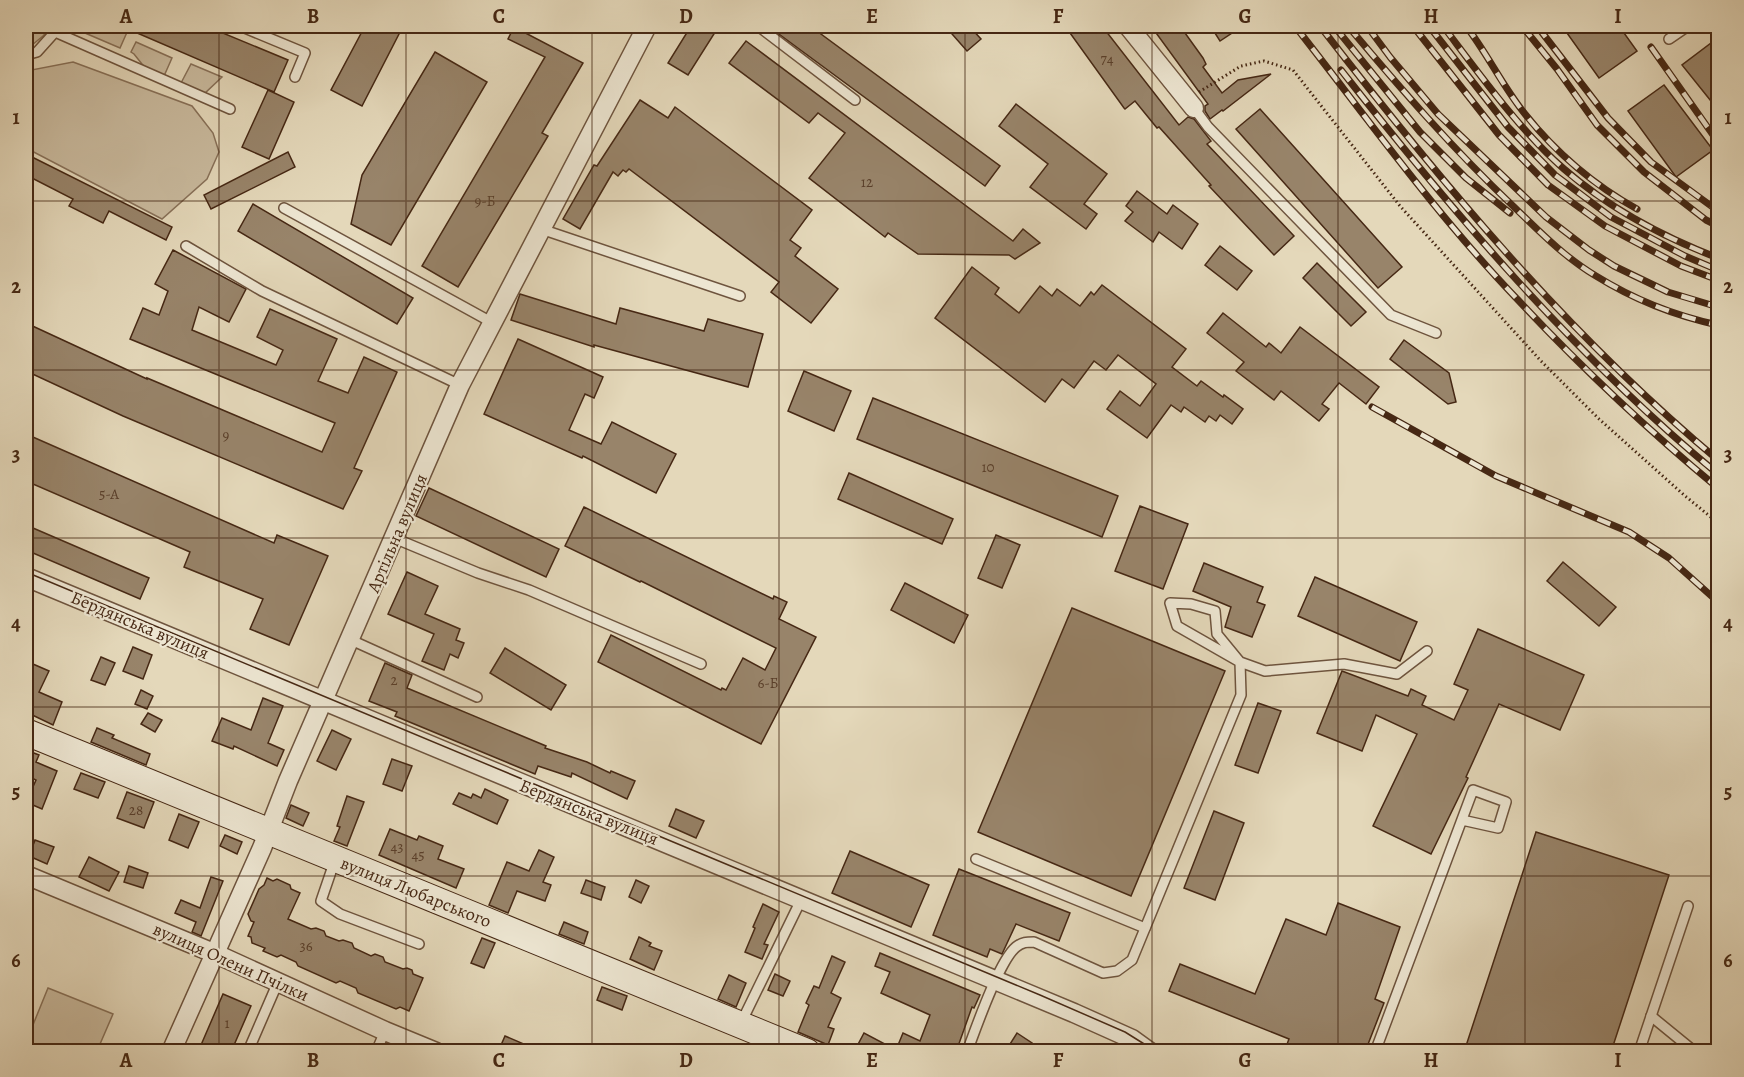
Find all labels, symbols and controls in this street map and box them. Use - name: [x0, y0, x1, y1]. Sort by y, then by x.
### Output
- text: A: [119, 3, 133, 30]
- text: B: [307, 3, 319, 30]
- text: C: [493, 3, 505, 30]
- text: D: [679, 3, 693, 30]
- text: E: [866, 3, 878, 30]
- text: F: [1053, 3, 1064, 30]
- text: G: [1238, 3, 1252, 30]
- text: H: [1424, 3, 1439, 30]
- text: I: [1614, 3, 1622, 30]
- house number: 74: [1100, 49, 1114, 69]
- text: 1: [12, 104, 20, 131]
- text: 1: [1724, 104, 1732, 131]
- house number: 12: [861, 172, 873, 192]
- house number: 9-Б: [474, 191, 496, 211]
- text: 2: [11, 273, 21, 300]
- text: 2: [1723, 273, 1733, 300]
- house number: 9: [223, 425, 230, 445]
- text: 3: [12, 441, 20, 468]
- text: 3: [1724, 441, 1732, 468]
- house number: 10: [981, 457, 995, 477]
- street label: Артільна вулиця: [361, 470, 433, 597]
- house number: 5-А: [99, 484, 119, 504]
- street label: Бердянська вулиця: [67, 585, 213, 665]
- text: 4: [11, 610, 21, 637]
- text: 4: [1723, 610, 1733, 637]
- house number: 2: [390, 670, 398, 690]
- house number: 6-Б: [757, 673, 779, 693]
- street label: Бердянська вулиця: [516, 773, 662, 851]
- text: 5: [12, 778, 20, 805]
- text: 5: [1724, 778, 1732, 805]
- house number: 28: [129, 800, 143, 820]
- house number: 43: [390, 837, 404, 857]
- house number: 45: [411, 845, 425, 865]
- street label: вулиця Любарського: [337, 851, 495, 933]
- street label: вулиця Олени Пчілки: [149, 917, 313, 1007]
- house number: 36: [299, 936, 313, 956]
- text: 6: [11, 947, 21, 974]
- text: 6: [1723, 947, 1733, 974]
- house number: 1: [224, 1013, 230, 1033]
- text: A: [119, 1047, 133, 1074]
- text: B: [307, 1047, 319, 1074]
- text: C: [493, 1047, 505, 1074]
- text: D: [679, 1047, 693, 1074]
- text: E: [866, 1047, 878, 1074]
- text: F: [1053, 1047, 1064, 1074]
- text: G: [1238, 1047, 1252, 1074]
- text: H: [1424, 1047, 1439, 1074]
- text: I: [1614, 1047, 1622, 1074]

